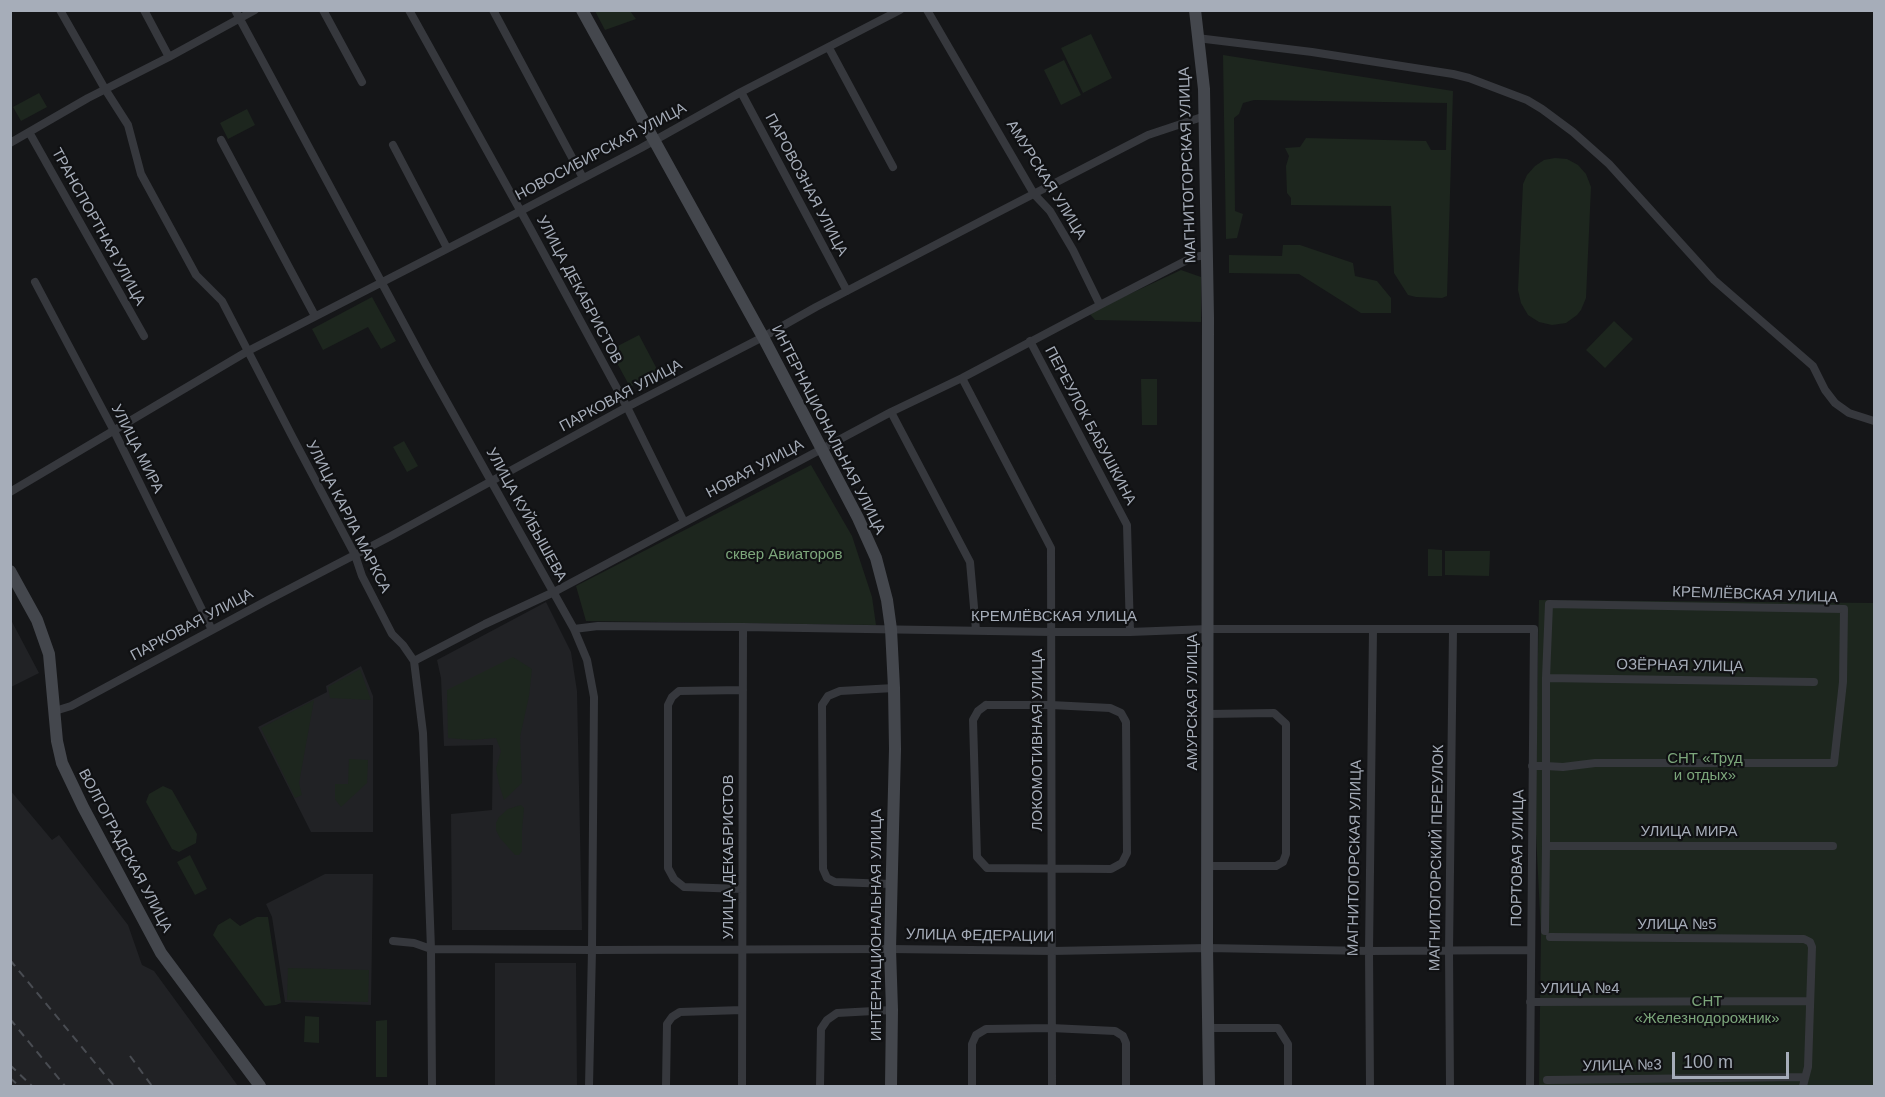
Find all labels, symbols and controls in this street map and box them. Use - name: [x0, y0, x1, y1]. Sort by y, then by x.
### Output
- street label: МАГНИТОГОРСКАЯ УЛИЦА: [1176, 66, 1200, 264]
- street label: НОВОСИБИРСКАЯ УЛИЦА: [512, 99, 690, 205]
- street label: ПАРОВОЗНАЯ УЛИЦА: [761, 111, 851, 259]
- street label: АМУРСКАЯ УЛИЦА: [1002, 117, 1090, 243]
- street label: ТРАНСПОРТНАЯ УЛИЦА: [47, 145, 149, 309]
- street label: УЛИЦА ДЕКАБРИСТОВ: [532, 213, 626, 367]
- street label: ИНТЕРНАЦИОНАЛЬНАЯ УЛИЦА: [767, 322, 889, 538]
- street label: ПЕРЕУЛОК БАБУШКИНА: [1041, 344, 1139, 508]
- street label: ПАРКОВАЯ УЛИЦА: [557, 356, 685, 436]
- street label: УЛИЦА МИРА: [107, 402, 167, 496]
- street label: НОВАЯ УЛИЦА: [703, 436, 807, 502]
- street label: УЛИЦА КАРЛА МАРКСА: [302, 438, 394, 596]
- street label: УЛИЦА КУЙБЫШЕВА: [482, 445, 570, 585]
- park label: сквер Авиаторов: [726, 546, 842, 564]
- street label: КРЕМЛЁВСКАЯ УЛИЦА: [1672, 583, 1838, 607]
- street label: ПАРКОВАЯ УЛИЦА: [128, 585, 256, 665]
- street label: КРЕМЛЁВСКАЯ УЛИЦА: [971, 608, 1137, 626]
- street label: АМУРСКАЯ УЛИЦА: [1184, 633, 1202, 771]
- street label: ЛОКОМОТИВНАЯ УЛИЦА: [1029, 649, 1047, 831]
- street label: ОЗЁРНАЯ УЛИЦА: [1616, 656, 1744, 676]
- street label: МАГНИТОГОРСКИЙ ПЕРЕУЛОК: [1426, 745, 1448, 971]
- park label: СНТ «Труд и отдых»: [1667, 750, 1743, 785]
- street label: МАГНИТОГОРСКАЯ УЛИЦА: [1344, 760, 1366, 956]
- street label: ВОЛГОГРАДСКАЯ УЛИЦА: [74, 766, 176, 936]
- street label: УЛИЦА ДЕКАБРИСТОВ: [720, 775, 738, 939]
- street label: ПОРТОВАЯ УЛИЦА: [1508, 789, 1528, 927]
- street label: ИНТЕРНАЦИОНАЛЬНАЯ УЛИЦА: [868, 809, 886, 1041]
- street label: УЛИЦА МИРА: [1640, 823, 1738, 841]
- street label: УЛИЦА №5: [1637, 916, 1717, 934]
- street label: УЛИЦА ФЕДЕРАЦИИ: [906, 926, 1054, 946]
- street label: УЛИЦА №4: [1540, 980, 1620, 998]
- park label: СНТ «Железнодорожник»: [1634, 993, 1780, 1028]
- scale bar: [1675, 1040, 1792, 1078]
- text: 100 m: [1683, 1052, 1733, 1072]
- street label: УЛИЦА №3: [1582, 1056, 1662, 1076]

